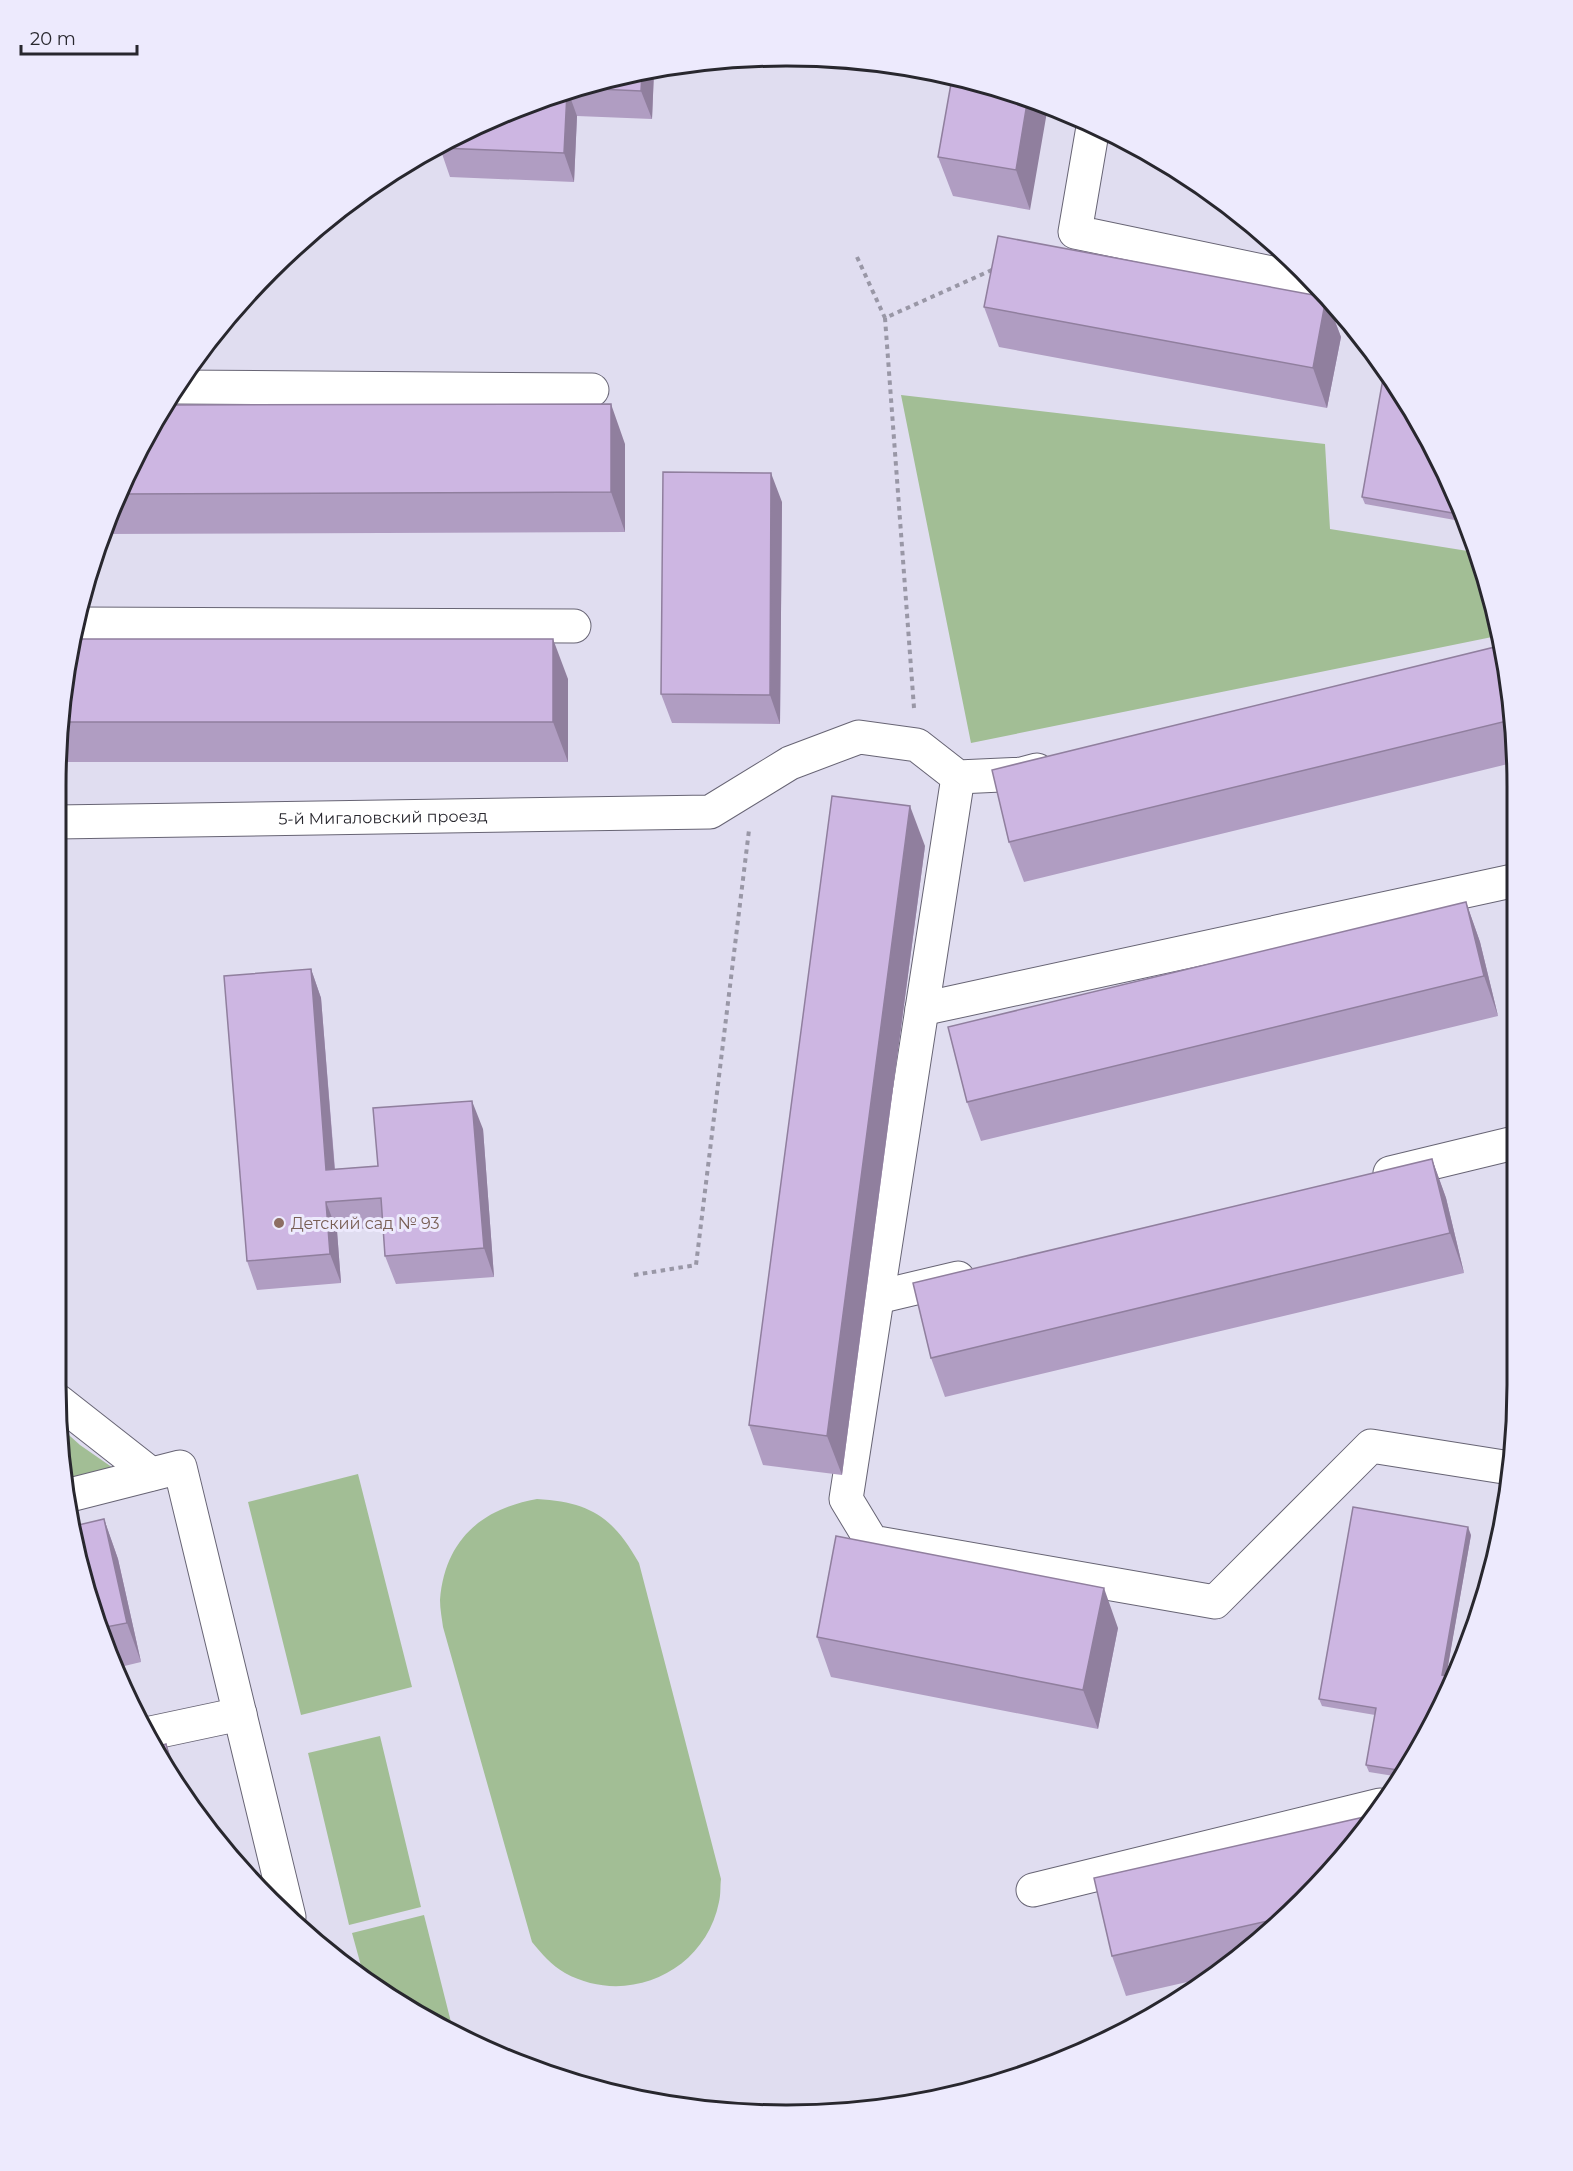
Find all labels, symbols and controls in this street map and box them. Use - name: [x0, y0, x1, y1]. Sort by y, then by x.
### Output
- scale bar: [21, 18, 136, 56]
- text: 20 m: [30, 28, 76, 50]
- street label: 5-й Мигаловский проезд: [278, 806, 488, 829]
- place label: Детский сад № 93: [291, 1214, 440, 1233]
- marker: Детский сад № 93: [272, 1216, 286, 1230]

